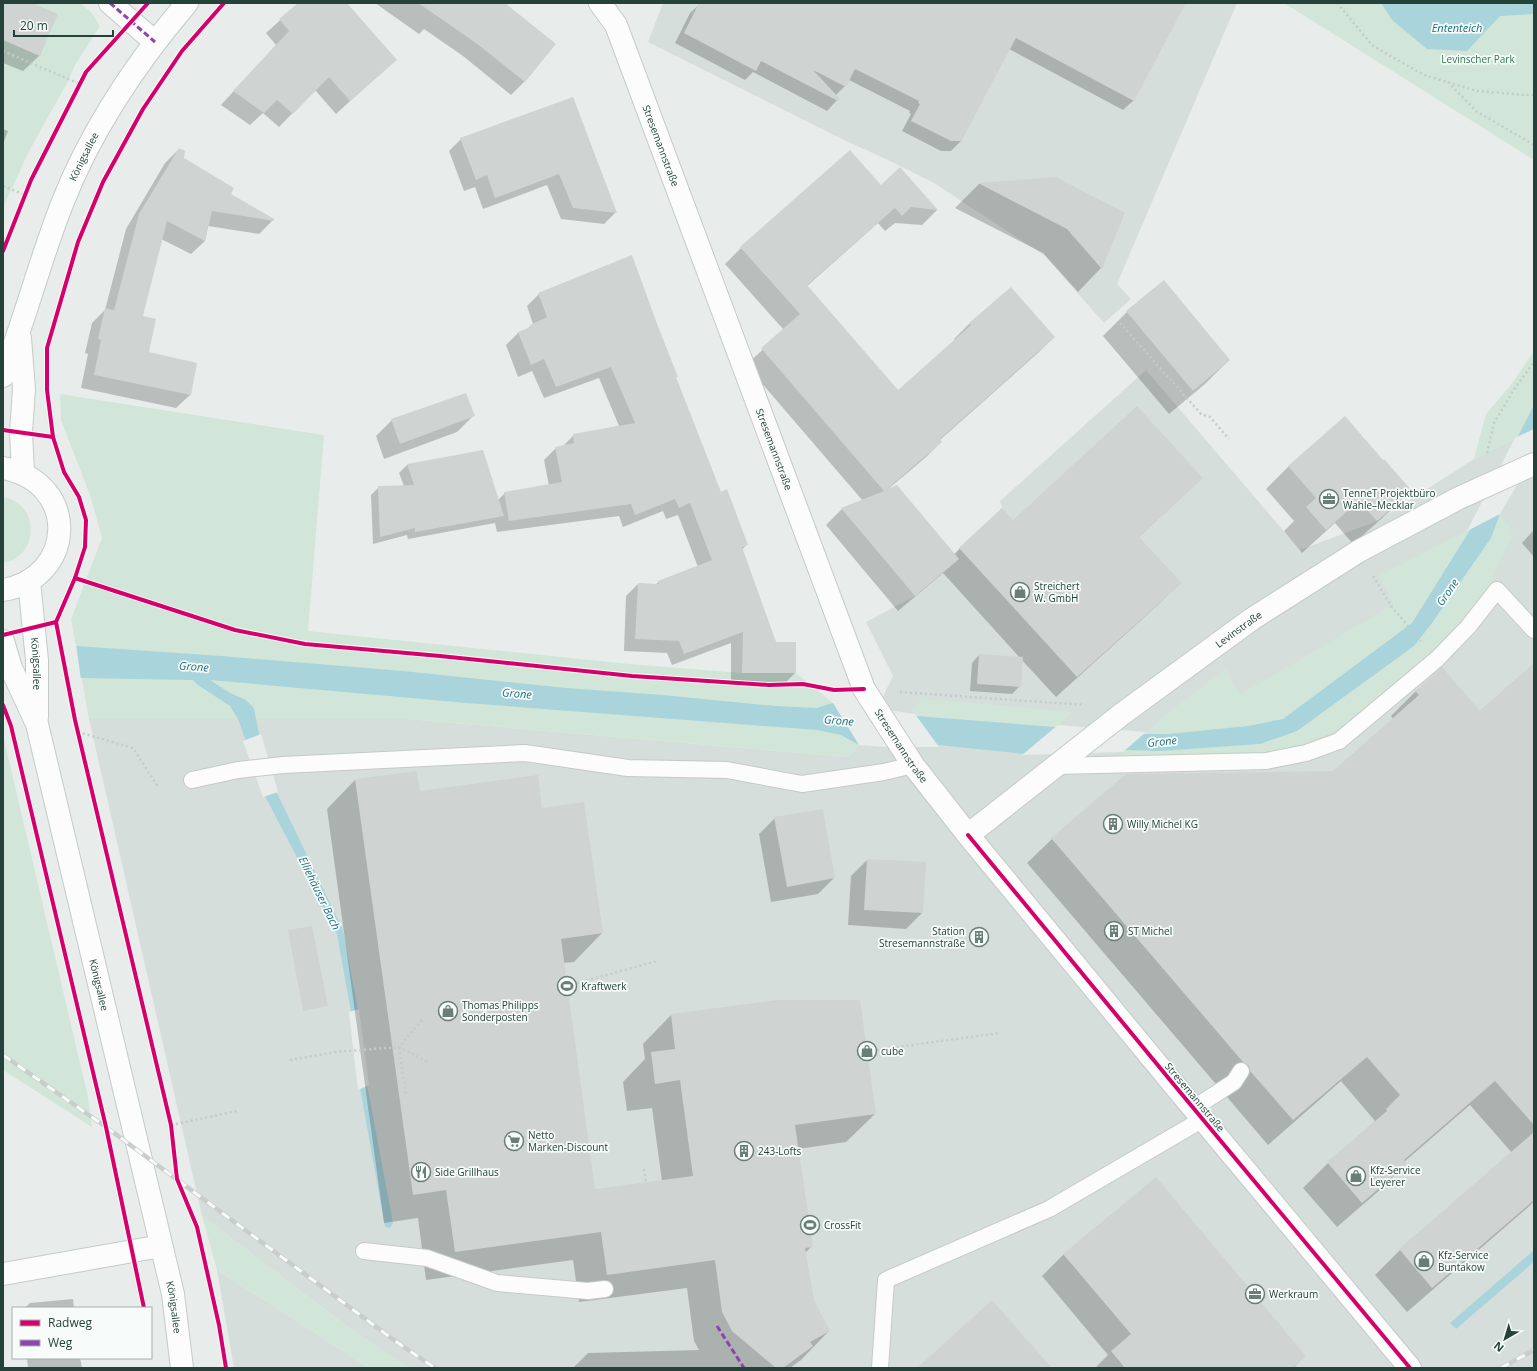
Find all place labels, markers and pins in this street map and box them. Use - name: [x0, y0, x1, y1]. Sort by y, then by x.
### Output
- place label: TenneT Projektbüro Wahle–Mecklar: [1343, 486, 1436, 512]
- office icon: TenneT Projektbüro Wahle–Mecklar: [1318, 488, 1340, 510]
- place label: Streichert W. GmbH: [1034, 579, 1080, 605]
- shop icon: Streichert W. GmbH: [1009, 581, 1031, 603]
- building icon: Willy Michel KG: [1102, 813, 1124, 835]
- place label: Willy Michel KG: [1127, 817, 1198, 831]
- building icon: ST Michel: [1103, 920, 1125, 942]
- place label: Station Stresemannstraße: [879, 924, 965, 950]
- place label: ST Michel: [1128, 924, 1172, 938]
- building icon: Station Stresemannstraße: [968, 926, 990, 948]
- sports icon: Kraftwerk: [556, 975, 578, 997]
- place label: Kraftwerk: [581, 979, 627, 993]
- place label: Thomas Philipps Sonderposten: [462, 998, 539, 1024]
- shop icon: Thomas Philipps Sonderposten: [437, 1000, 459, 1022]
- shop icon: cube: [856, 1040, 878, 1062]
- place label: cube: [881, 1044, 904, 1058]
- place label: Netto Marken-Discount: [528, 1128, 608, 1154]
- supermarket icon: Netto Marken-Discount: [503, 1130, 525, 1152]
- building icon: 243-Lofts: [733, 1140, 755, 1162]
- place label: 243-Lofts: [758, 1144, 802, 1158]
- restaurant icon: Side Grillhaus: [410, 1161, 432, 1183]
- place label: Kfz-Service Leyerer: [1370, 1163, 1421, 1189]
- place label: Side Grillhaus: [435, 1165, 499, 1179]
- shop icon: Kfz-Service Leyerer: [1345, 1165, 1367, 1187]
- sports icon: CrossFit: [799, 1214, 821, 1236]
- place label: CrossFit: [824, 1218, 862, 1232]
- place label: Kfz-Service Buntakow: [1438, 1248, 1489, 1274]
- shop icon: Kfz-Service Buntakow: [1413, 1250, 1435, 1272]
- office icon: Werkraum: [1244, 1283, 1266, 1305]
- place label: Werkraum: [1269, 1287, 1318, 1301]

